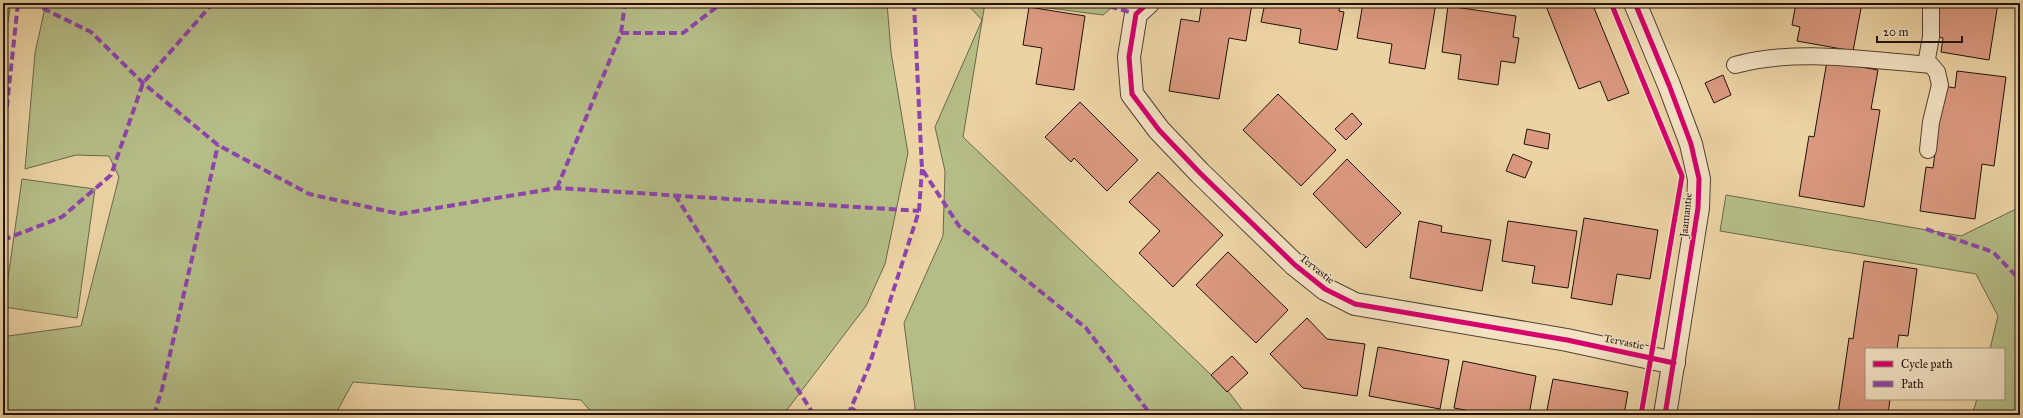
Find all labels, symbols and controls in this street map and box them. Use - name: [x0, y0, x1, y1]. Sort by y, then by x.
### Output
- scale bar: [1877, 18, 1962, 44]
- text: 20 m: [1883, 25, 1909, 39]
- street label: Jaamantie: [1677, 192, 1696, 239]
- street label: Tervastie: [1297, 251, 1337, 287]
- street label: Tervastie: [1603, 332, 1646, 352]
- legend: [1865, 348, 2005, 400]
- text: Cycle path: [1901, 357, 1953, 371]
- text: Path: [1901, 377, 1924, 391]

